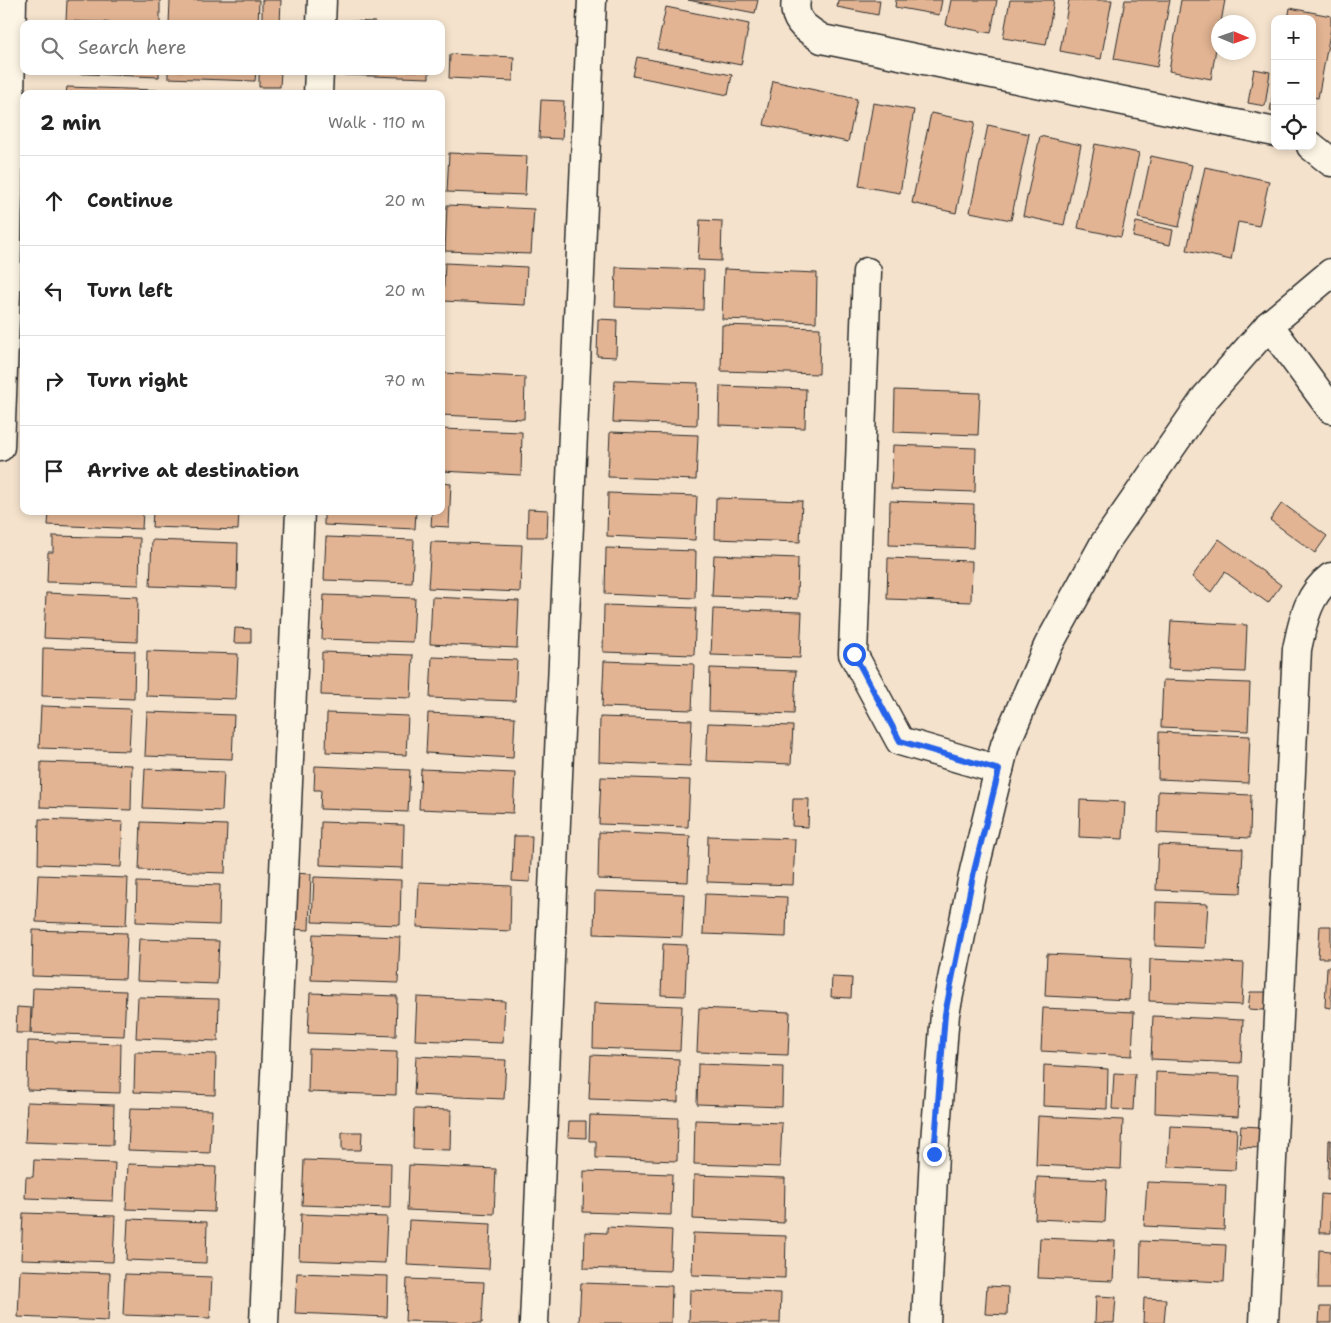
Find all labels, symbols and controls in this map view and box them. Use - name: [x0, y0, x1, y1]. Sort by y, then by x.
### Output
- north arrow: [1211, 15, 1256, 60]
- map controls: [1271, 15, 1316, 150]
- button: +: [1271, 15, 1316, 60]
- search box: [20, 20, 445, 75]
- icon: search: [38, 34, 66, 62]
- text: Search here: [78, 35, 187, 60]
- button: −: [1271, 60, 1316, 105]
- button: locate: [1271, 105, 1316, 150]
- text: 2 min: [40, 109, 101, 137]
- text: Walk · 110 m: [328, 112, 425, 133]
- icon: ahead: [40, 187, 68, 215]
- text: Continue: [87, 188, 173, 213]
- text: 20 m: [384, 190, 425, 211]
- icon: left: [40, 277, 68, 305]
- text: Turn left: [87, 278, 173, 303]
- text: 20 m: [384, 280, 425, 301]
- icon: right: [40, 367, 68, 395]
- text: Turn right: [87, 368, 188, 393]
- text: 70 m: [384, 370, 425, 391]
- icon: arrive: [40, 457, 68, 485]
- text: Arrive at destination: [87, 458, 299, 483]
- route start: [843, 643, 866, 666]
- route end: [923, 1143, 946, 1166]

